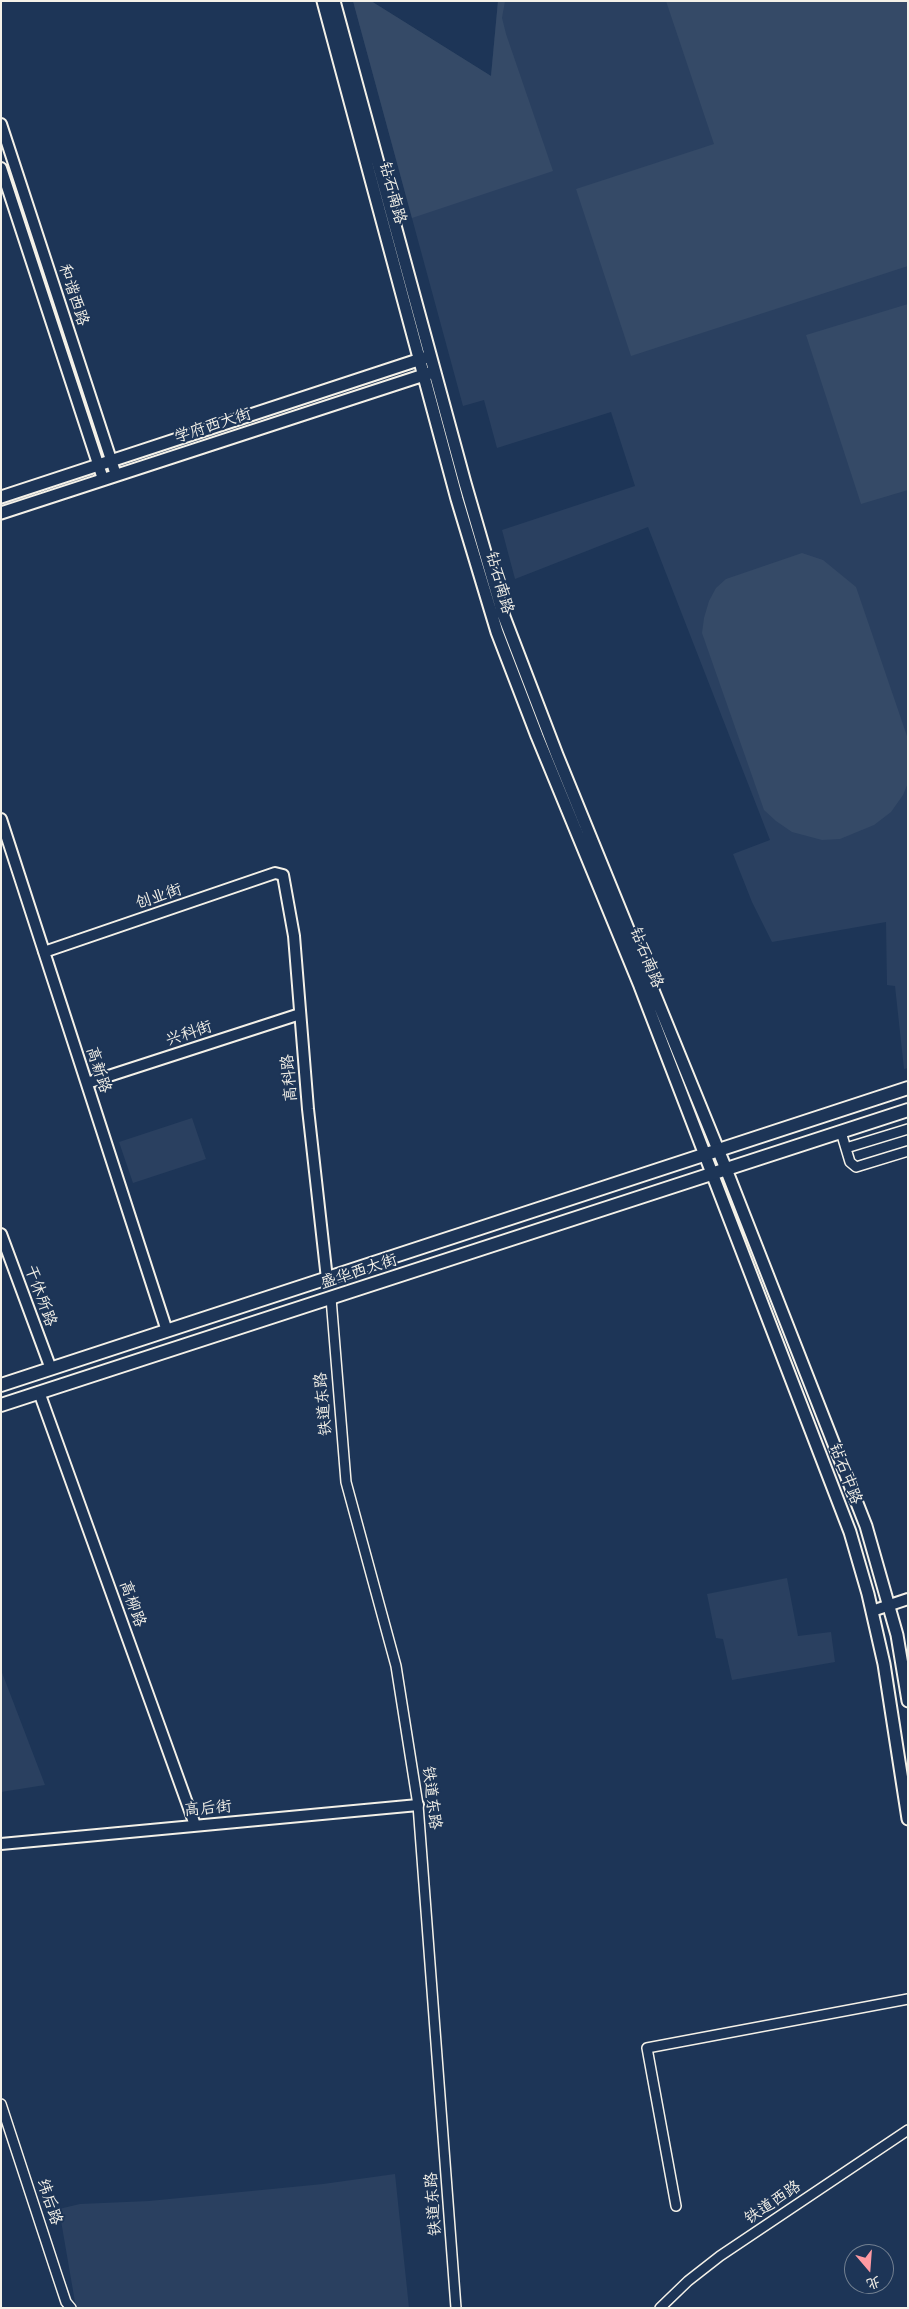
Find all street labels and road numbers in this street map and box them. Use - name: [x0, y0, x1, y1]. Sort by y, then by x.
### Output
- street label: 钻石南路: [374, 160, 410, 226]
- street label: 和谐西路: [54, 262, 92, 328]
- street label: 学府西大街: [172, 405, 254, 447]
- street label: 钻石南路: [481, 550, 517, 616]
- street label: 创业街: [133, 880, 185, 914]
- street label: 钻石南路: [625, 925, 667, 991]
- street label: 兴科街: [163, 1017, 215, 1051]
- street label: 高新路: [81, 1044, 115, 1096]
- street label: 高科路: [278, 1053, 302, 1103]
- street label: 盛华西大街: [318, 1251, 400, 1293]
- street label: 干休所路: [20, 1263, 60, 1329]
- street label: 铁道东路: [312, 1371, 336, 1437]
- street label: 钻石中路: [825, 1441, 865, 1507]
- street label: 高柳路: [115, 1578, 149, 1630]
- street label: 铁道东路: [418, 1765, 444, 1831]
- street label: 高后街: [183, 1797, 233, 1821]
- street label: 铁道东路: [422, 2171, 446, 2237]
- street label: 纬后路: [32, 2176, 66, 2228]
- street label: 铁道西路: [741, 2177, 805, 2229]

